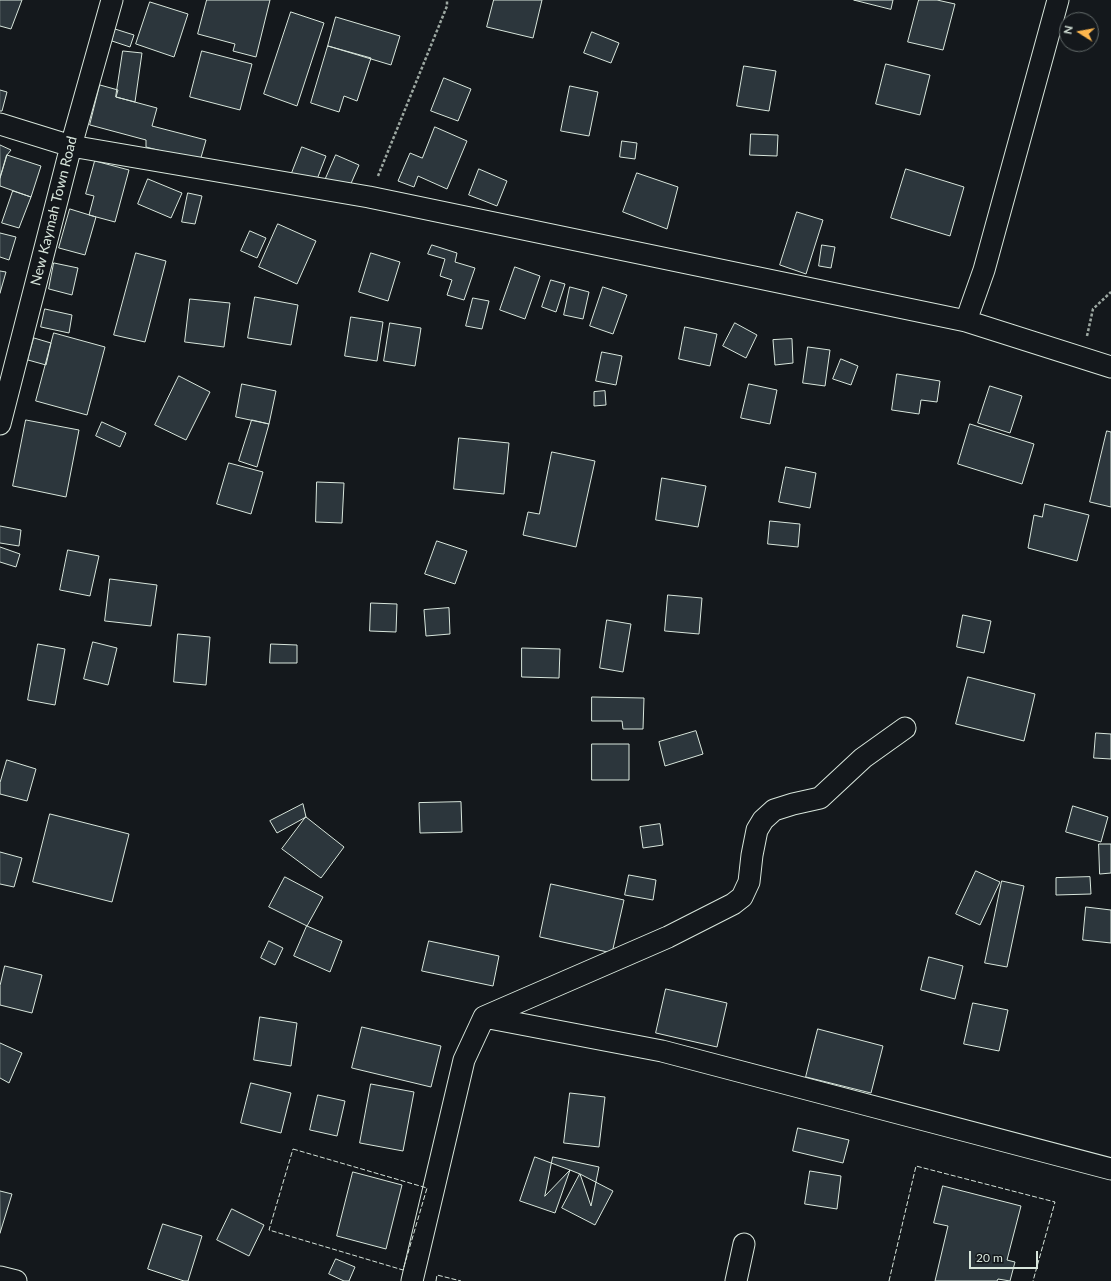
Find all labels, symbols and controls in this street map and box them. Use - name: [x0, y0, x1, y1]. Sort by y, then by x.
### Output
- north arrow: [1059, 12, 1099, 52]
- text: N: [1061, 24, 1075, 35]
- street label: New Kaymah Town Road: [27, 135, 81, 287]
- scale bar: [971, 1243, 1040, 1269]
- text: 20 m: [976, 1250, 1003, 1265]

